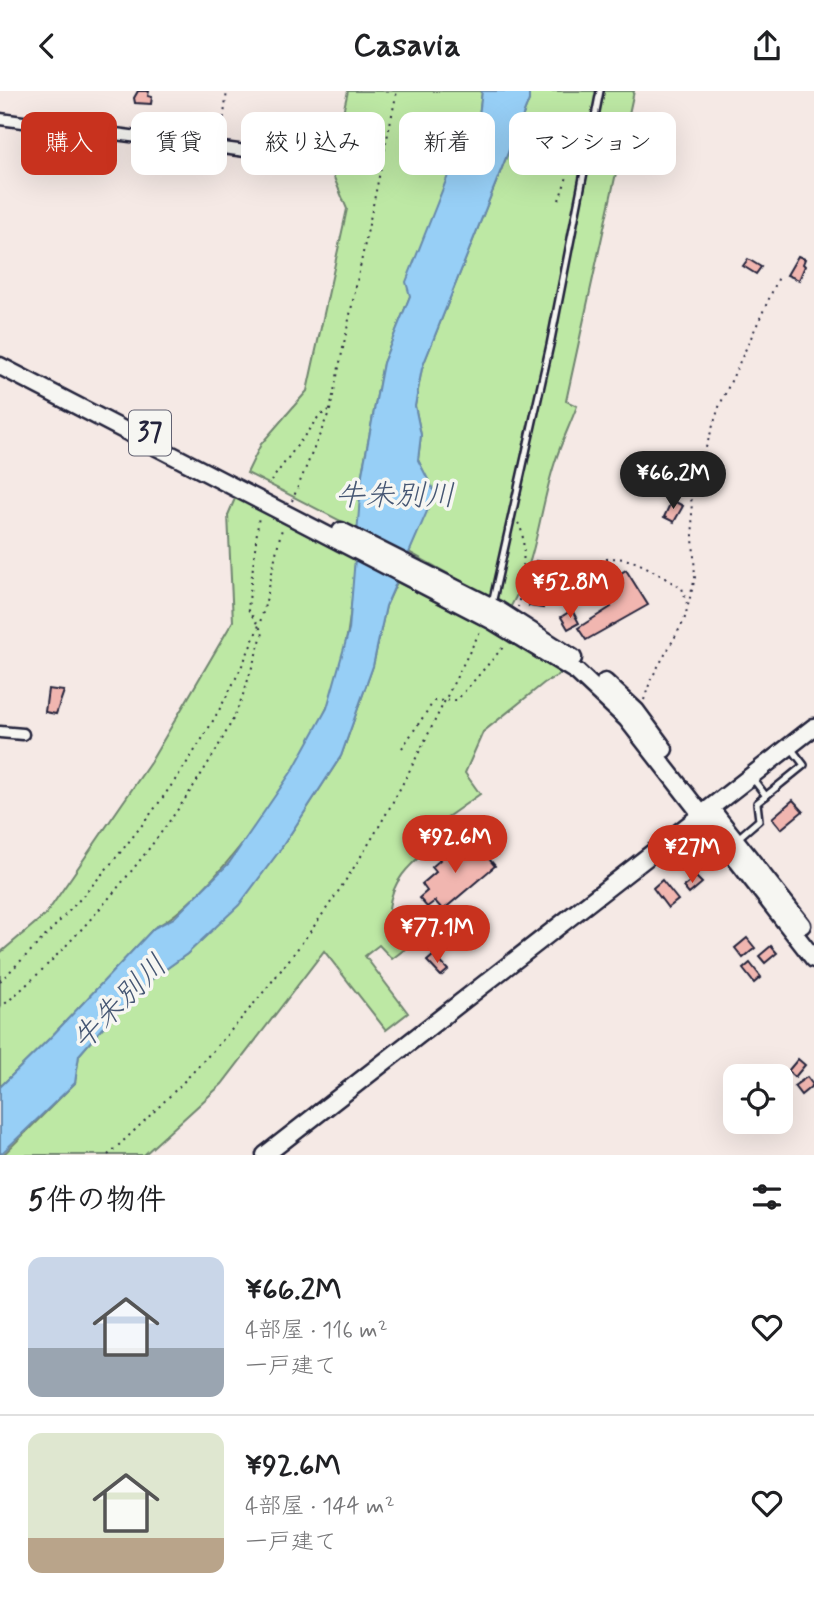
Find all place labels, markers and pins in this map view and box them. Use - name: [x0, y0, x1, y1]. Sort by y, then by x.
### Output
- pin: ¥66.2M: [616, 451, 730, 511]
- pin: ¥52.8M: [513, 561, 627, 620]
- pin: ¥92.6M: [398, 815, 512, 875]
- pin: ¥27M: [651, 825, 733, 885]
- pin: ¥77.1M: [380, 905, 494, 965]

